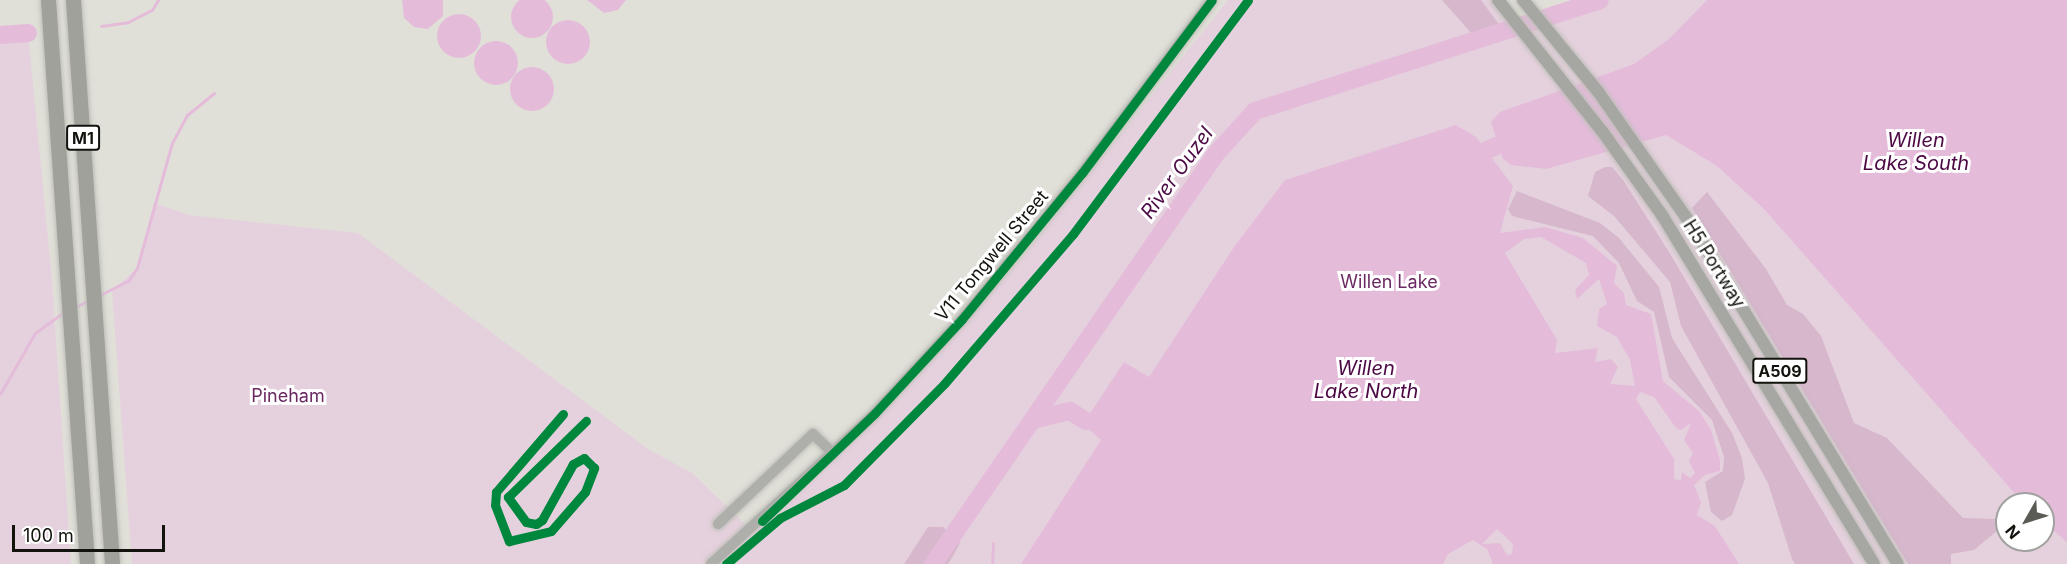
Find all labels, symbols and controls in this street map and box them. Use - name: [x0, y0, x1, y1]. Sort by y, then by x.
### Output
- water label: River Ouzel: [1136, 122, 1218, 224]
- road number: M1: [65, 125, 101, 151]
- water label: Willen Lake South: [1863, 128, 1969, 175]
- street label: V11 Tongwell Street: [931, 186, 1053, 326]
- street label: H5 Portway: [1678, 216, 1750, 312]
- park label: Willen Lake: [1340, 271, 1438, 293]
- water label: Willen Lake North: [1314, 357, 1418, 404]
- road number: A509: [1752, 358, 1808, 384]
- park label: Pineham: [251, 385, 325, 407]
- north arrow: [1995, 492, 2055, 552]
- scale bar: [15, 513, 168, 551]
- text: N: [2001, 521, 2024, 543]
- text: 100 m: [23, 525, 74, 546]

